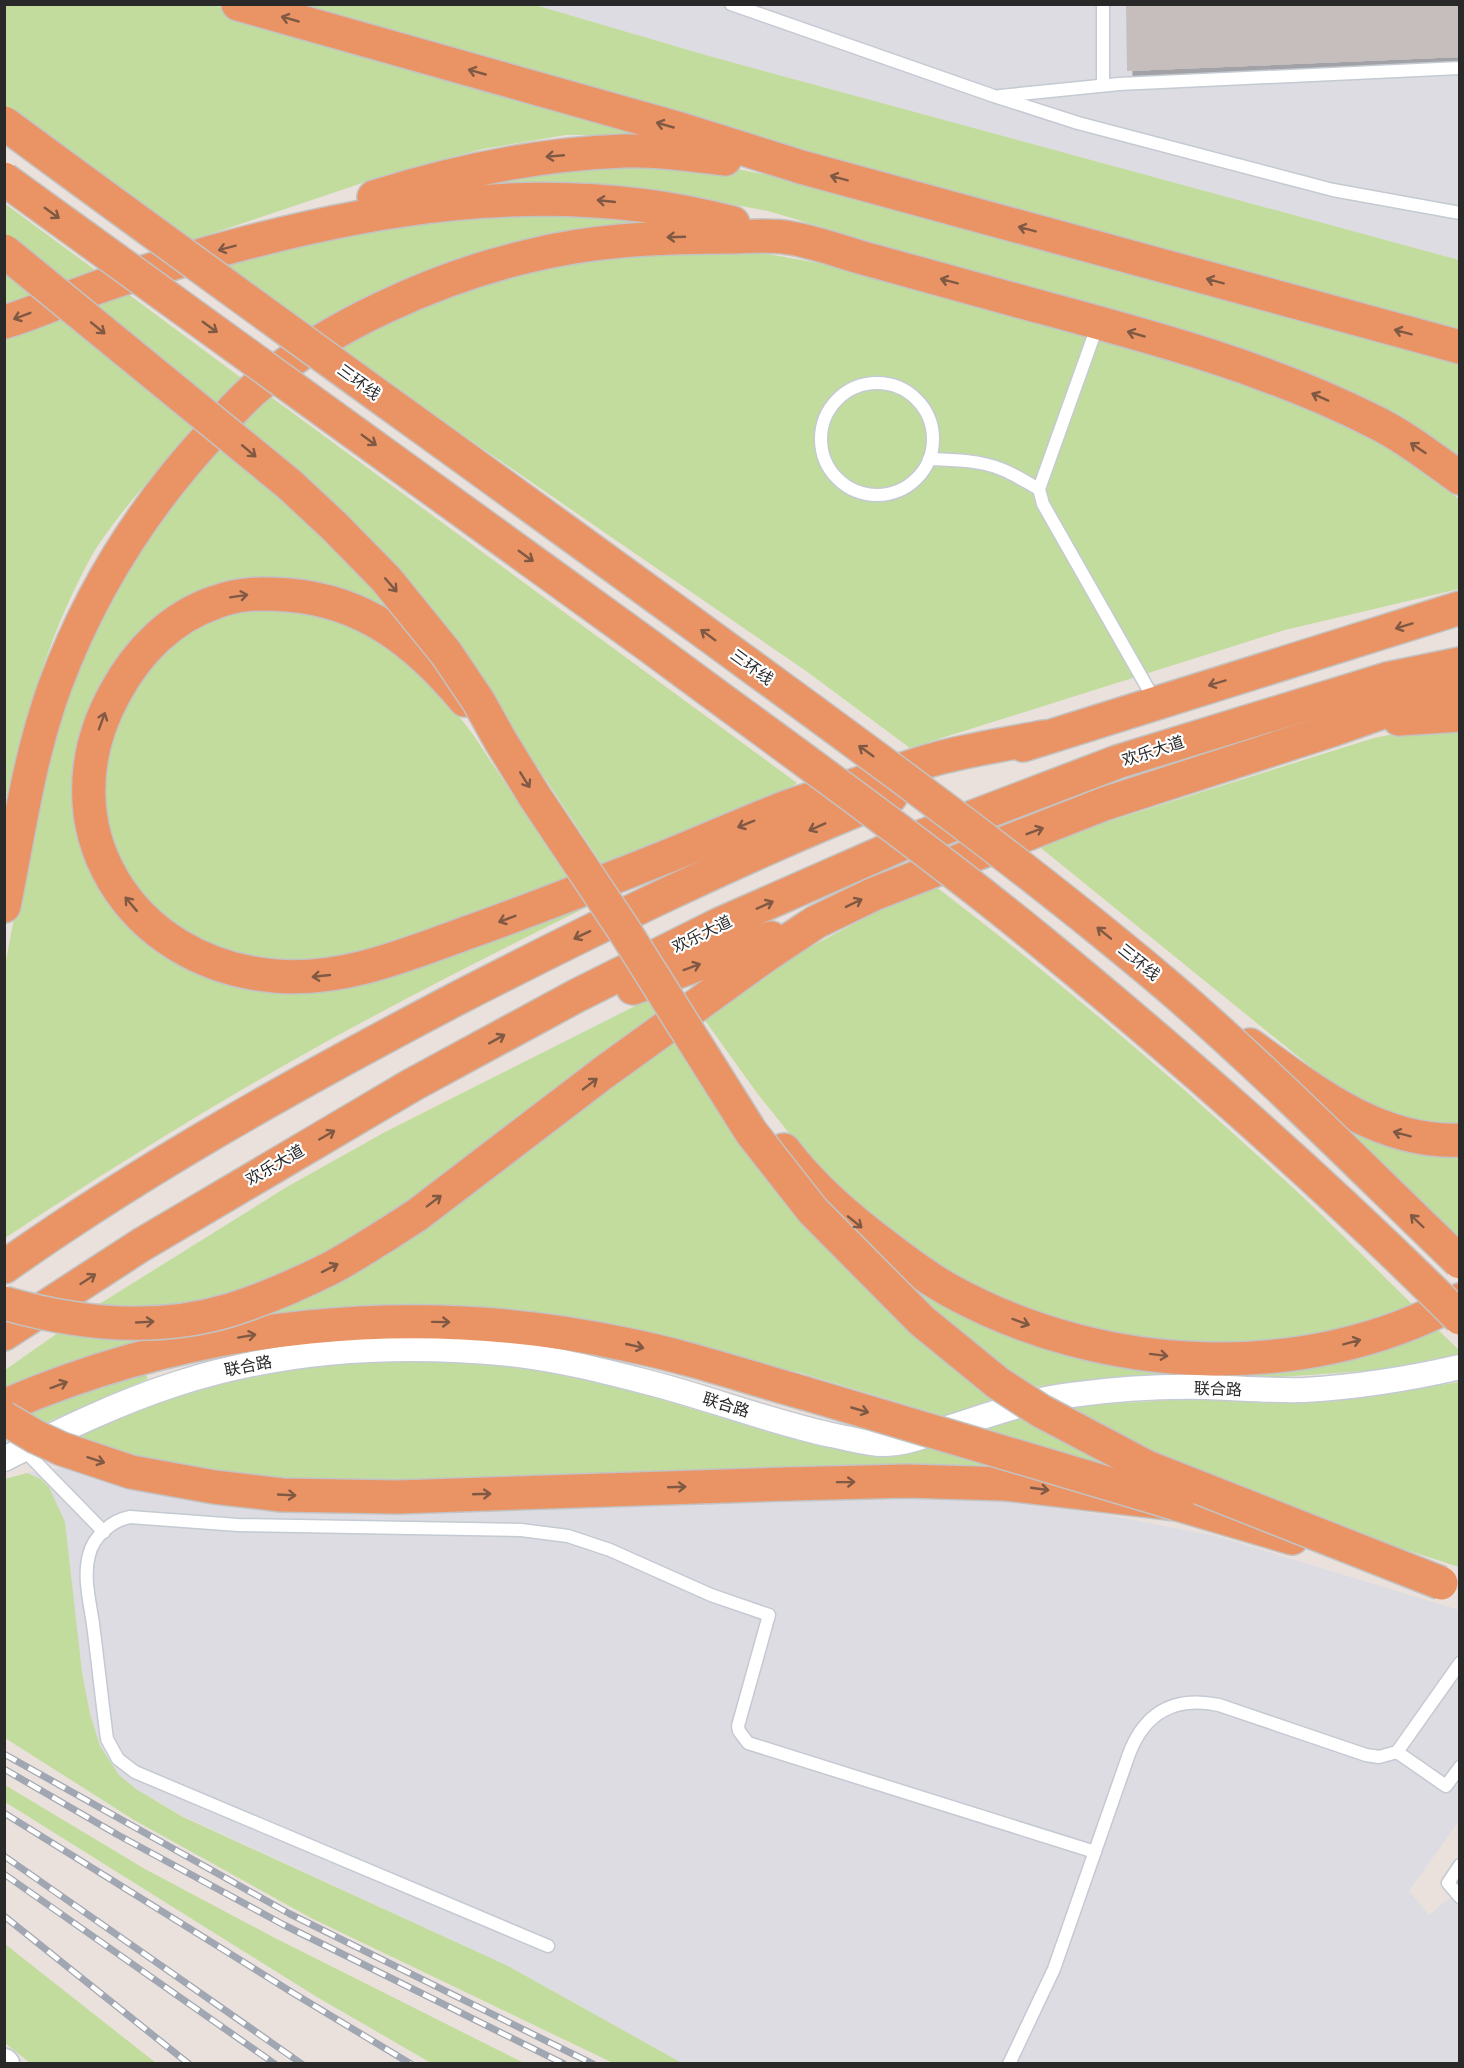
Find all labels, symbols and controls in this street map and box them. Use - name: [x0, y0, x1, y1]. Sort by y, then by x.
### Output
- one-way arrow: [280, 13, 299, 24]
- one-way arrow: [468, 66, 487, 77]
- one-way arrow: [656, 119, 675, 130]
- one-way arrow: [545, 151, 565, 162]
- one-way arrow: [830, 172, 849, 183]
- one-way arrow: [597, 196, 617, 207]
- one-way arrow: [43, 207, 59, 219]
- one-way arrow: [1018, 223, 1037, 235]
- one-way arrow: [666, 232, 686, 243]
- one-way arrow: [218, 243, 237, 255]
- one-way arrow: [939, 275, 958, 287]
- one-way arrow: [1206, 275, 1225, 286]
- one-way arrow: [14, 311, 32, 322]
- one-way arrow: [90, 321, 106, 334]
- one-way arrow: [202, 321, 218, 333]
- one-way arrow: [1394, 326, 1413, 338]
- one-way arrow: [1127, 328, 1146, 339]
- street label: 三环线: [334, 360, 384, 404]
- one-way arrow: [1312, 391, 1330, 403]
- one-way arrow: [360, 434, 376, 446]
- one-way arrow: [1410, 442, 1426, 454]
- one-way arrow: [241, 445, 257, 458]
- one-way arrow: [517, 549, 533, 562]
- one-way arrow: [384, 577, 398, 592]
- one-way arrow: [229, 590, 248, 601]
- one-way arrow: [1395, 621, 1414, 632]
- one-way arrow: [701, 629, 717, 642]
- street label: 三环线: [727, 645, 777, 689]
- one-way arrow: [1208, 678, 1227, 689]
- one-way arrow: [97, 713, 108, 731]
- street label: 欢乐大道: [1120, 732, 1186, 770]
- one-way arrow: [858, 744, 874, 757]
- one-way arrow: [519, 771, 531, 788]
- one-way arrow: [738, 819, 756, 830]
- one-way arrow: [808, 822, 826, 833]
- one-way arrow: [1026, 825, 1044, 836]
- one-way arrow: [124, 896, 137, 912]
- one-way arrow: [845, 897, 863, 909]
- one-way arrow: [756, 898, 774, 909]
- street label: 欢乐大道: [669, 911, 735, 957]
- one-way arrow: [498, 914, 516, 925]
- one-way arrow: [1096, 927, 1112, 940]
- one-way arrow: [574, 930, 592, 942]
- street label: 三环线: [1114, 940, 1164, 984]
- one-way arrow: [683, 960, 701, 971]
- one-way arrow: [311, 971, 331, 982]
- one-way arrow: [488, 1033, 505, 1045]
- one-way arrow: [581, 1077, 597, 1090]
- one-way arrow: [318, 1128, 335, 1140]
- one-way arrow: [1393, 1128, 1412, 1139]
- street label: 欢乐大道: [243, 1141, 307, 1189]
- one-way arrow: [426, 1195, 442, 1208]
- one-way arrow: [1410, 1214, 1425, 1228]
- one-way arrow: [847, 1216, 863, 1229]
- one-way arrow: [321, 1261, 339, 1273]
- one-way arrow: [80, 1273, 96, 1285]
- one-way arrow: [135, 1317, 155, 1328]
- one-way arrow: [431, 1317, 451, 1328]
- one-way arrow: [1011, 1318, 1030, 1329]
- one-way arrow: [237, 1330, 257, 1341]
- one-way arrow: [1343, 1335, 1362, 1347]
- one-way arrow: [624, 1341, 644, 1352]
- one-way arrow: [1149, 1350, 1168, 1361]
- street label: 联合路: [223, 1352, 273, 1380]
- one-way arrow: [49, 1378, 68, 1389]
- street label: 联合路: [1194, 1379, 1242, 1399]
- street label: 联合路: [700, 1389, 752, 1421]
- one-way arrow: [850, 1405, 869, 1416]
- one-way arrow: [86, 1455, 105, 1466]
- one-way arrow: [835, 1477, 855, 1488]
- one-way arrow: [666, 1481, 686, 1492]
- one-way arrow: [1030, 1483, 1050, 1494]
- one-way arrow: [471, 1489, 491, 1500]
- one-way arrow: [276, 1490, 296, 1501]

